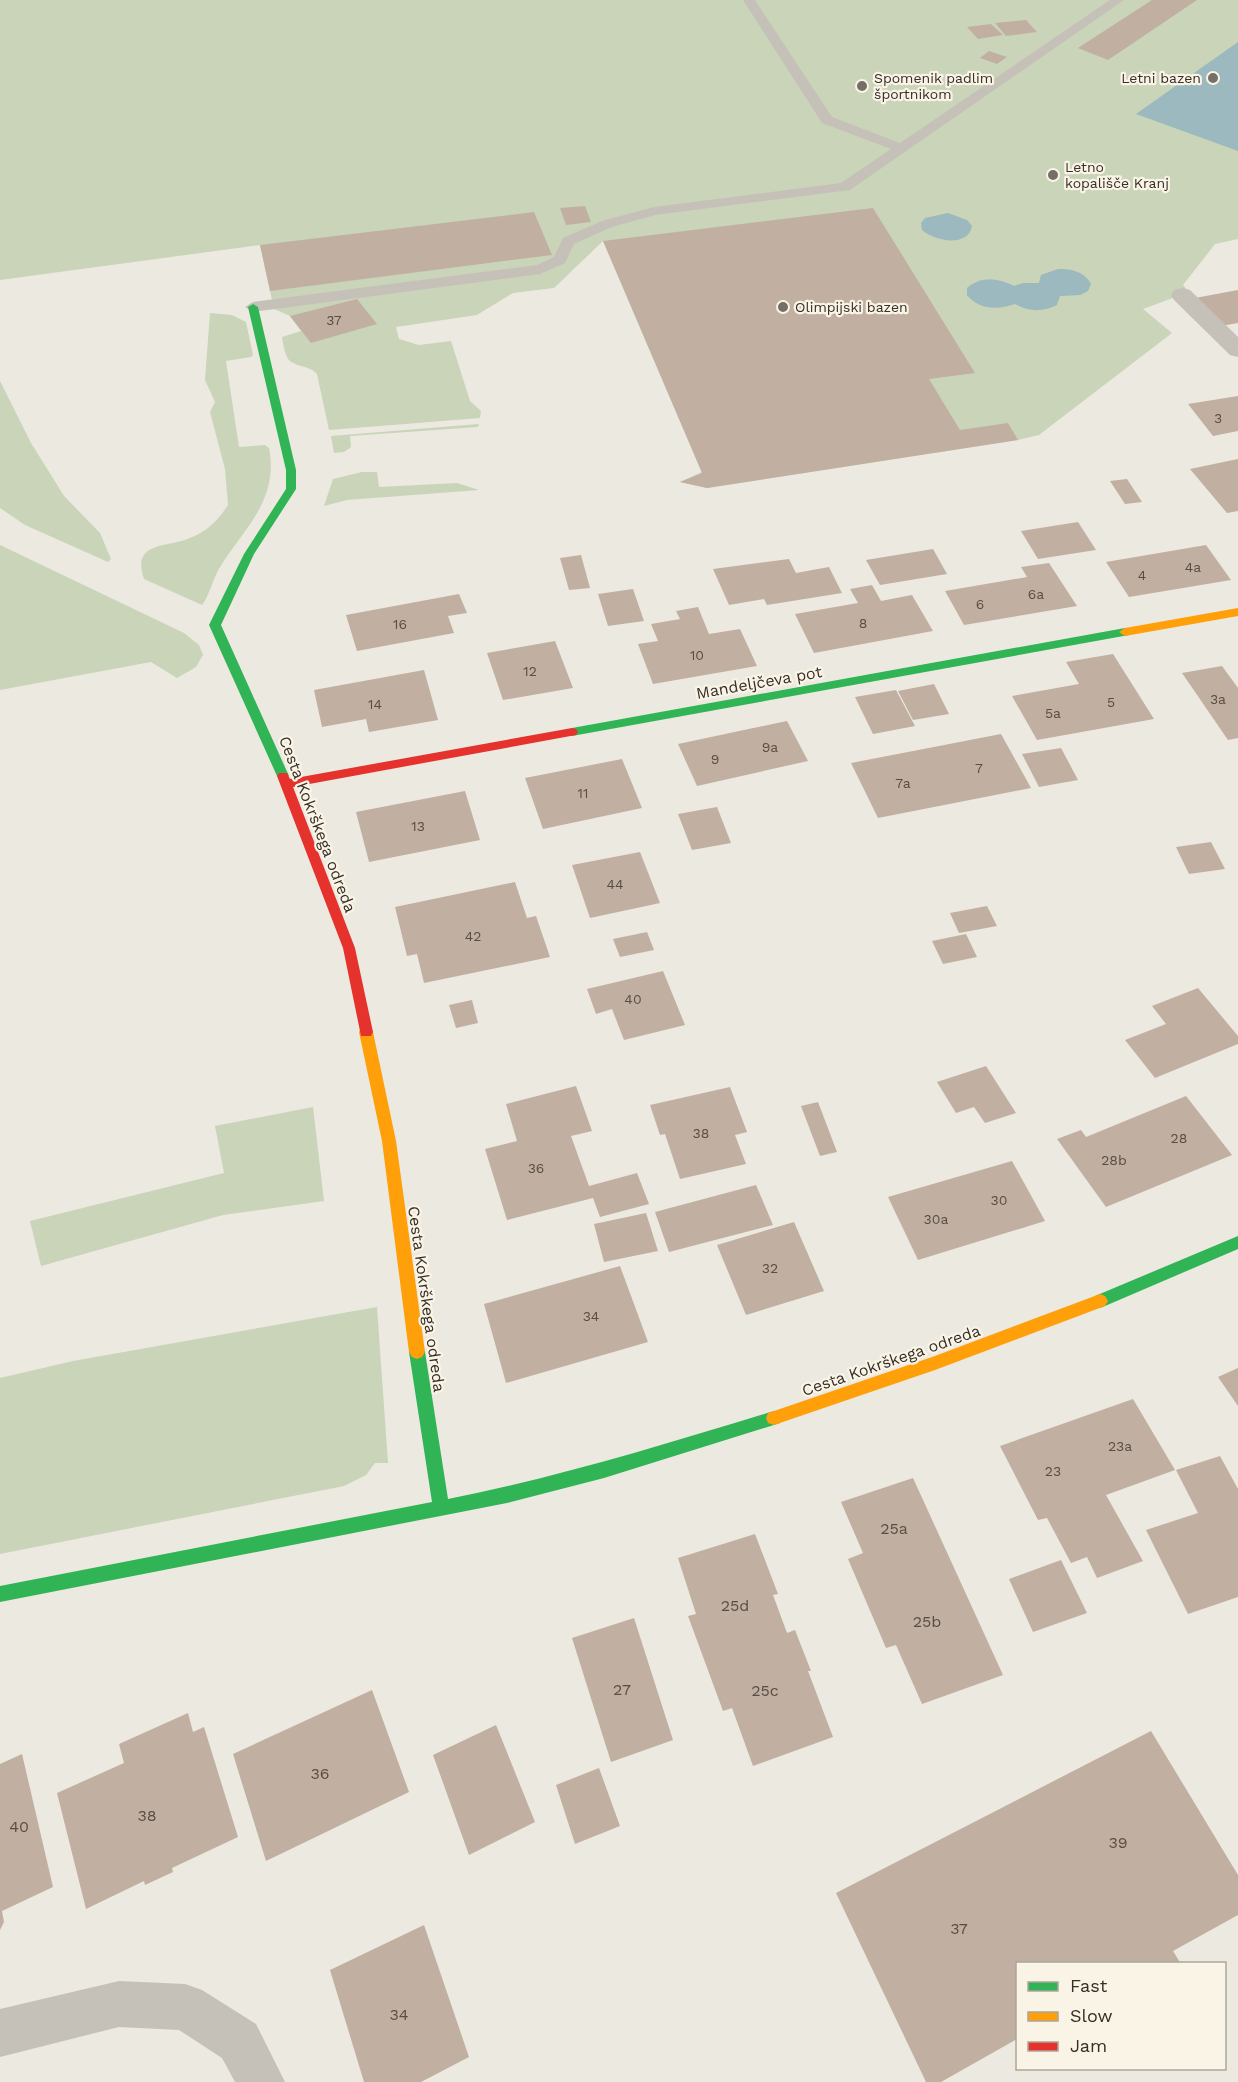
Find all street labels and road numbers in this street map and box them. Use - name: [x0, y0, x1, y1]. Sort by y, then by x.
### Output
- street label: Mandeljčeva pot: [695, 662, 824, 703]
- street label: Cesta Kokrškega odreda: [275, 733, 360, 915]
- street label: Cesta Kokrškega odreda: [404, 1205, 449, 1393]
- street label: Cesta Kokrškega odreda: [799, 1321, 983, 1400]

